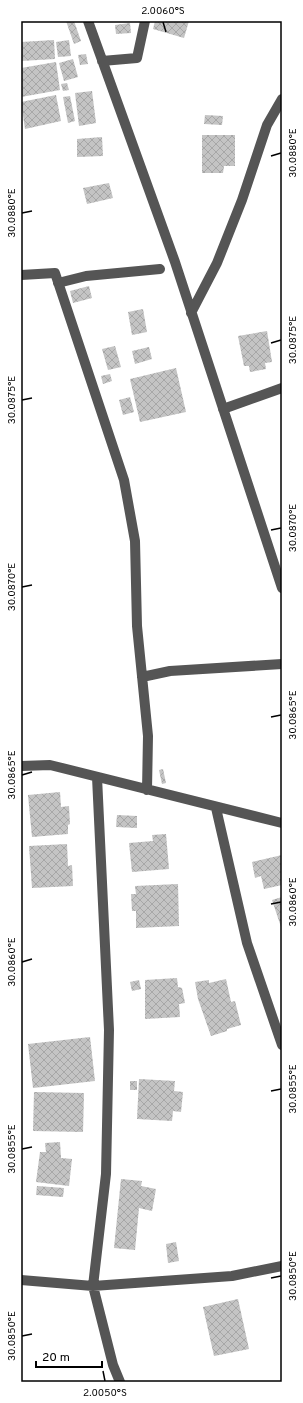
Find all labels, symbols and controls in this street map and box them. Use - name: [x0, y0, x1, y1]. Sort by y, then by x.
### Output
- text: 2.0060°S: [141, 5, 185, 18]
- text: 30.0880°E: [287, 128, 300, 178]
- text: 30.0880°E: [6, 188, 19, 238]
- text: 30.0875°E: [287, 316, 300, 364]
- text: 30.0875°E: [6, 376, 19, 424]
- text: 30.0870°E: [287, 504, 300, 552]
- text: 30.0870°E: [6, 563, 19, 611]
- text: 30.0865°E: [287, 690, 300, 740]
- text: 30.0865°E: [6, 750, 19, 800]
- text: 30.0860°E: [287, 877, 300, 927]
- text: 30.0860°E: [6, 937, 19, 987]
- text: 30.0855°E: [287, 1064, 300, 1114]
- text: 30.0855°E: [6, 1124, 19, 1174]
- text: 30.0850°E: [287, 1251, 300, 1301]
- text: 30.0850°E: [6, 1311, 19, 1361]
- scale bar: [36, 1343, 102, 1369]
- text: 20 m: [42, 1350, 70, 1366]
- text: 2.0050°S: [83, 1387, 127, 1400]

